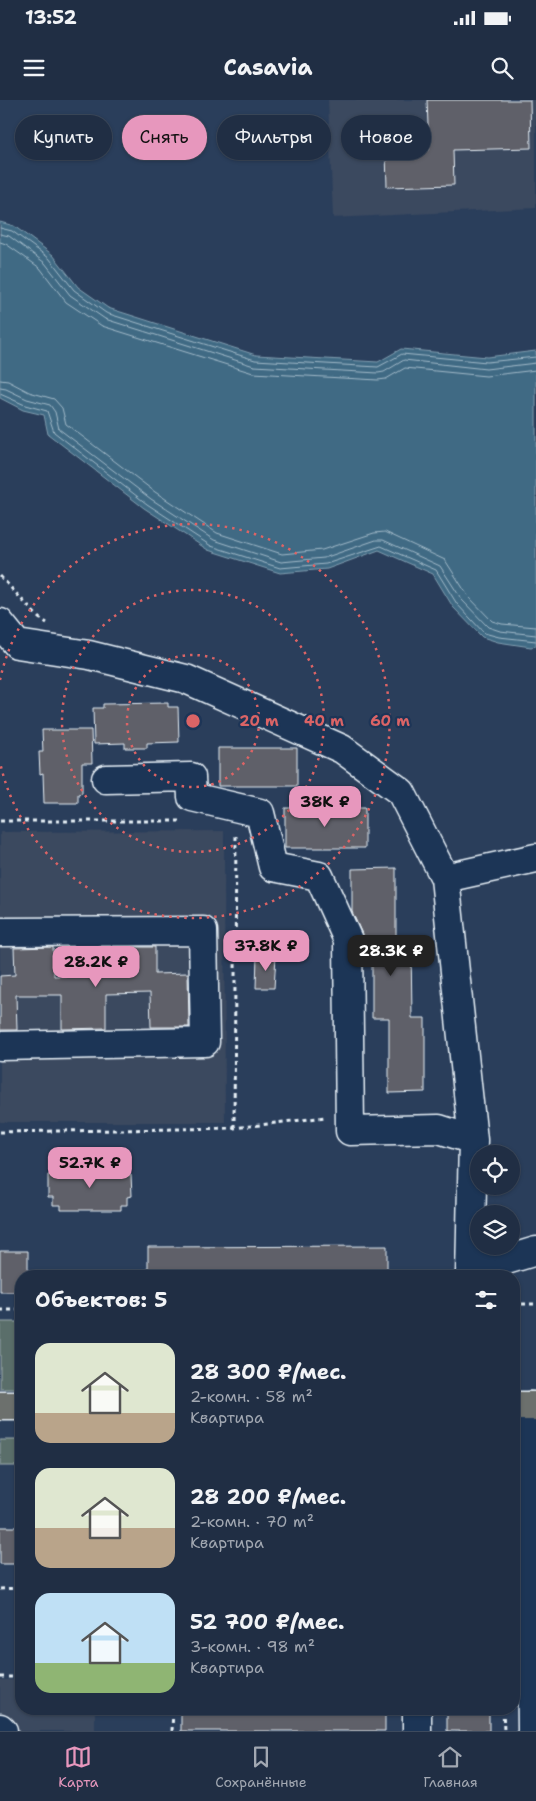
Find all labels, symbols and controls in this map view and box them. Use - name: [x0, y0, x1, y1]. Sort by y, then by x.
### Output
- text: 13:52: [25, 5, 77, 30]
- text: Casavia: [224, 53, 312, 82]
- icon: menu: [20, 54, 48, 82]
- icon: search: [488, 54, 516, 82]
- chip: Купить: [15, 115, 112, 160]
- chip: Снять: [122, 115, 207, 160]
- chip: Фильтры: [217, 115, 331, 160]
- chip: Новое: [341, 115, 431, 160]
- text: 20 m: [239, 711, 279, 731]
- text: 40 m: [304, 711, 344, 731]
- text: 60 m: [370, 711, 410, 731]
- centre of rings: [184, 712, 202, 730]
- pin: 38K ₽: [290, 786, 360, 828]
- text: 38K ₽: [300, 791, 350, 812]
- pin: 37.8K ₽: [220, 930, 312, 972]
- pin: 28.3K ₽: [345, 934, 437, 977]
- text: 37.8K ₽: [234, 935, 298, 956]
- text: 28.3K ₽: [359, 940, 423, 961]
- pin: 28.2K ₽: [50, 946, 142, 988]
- text: 28.2K ₽: [64, 951, 129, 972]
- map controls: [470, 1145, 520, 1255]
- button: locate: [470, 1145, 520, 1195]
- pin: 52.7K ₽: [44, 1146, 136, 1189]
- text: 52.7K ₽: [59, 1152, 121, 1173]
- button: layers: [470, 1205, 520, 1255]
- text: Объектов: 5: [35, 1286, 167, 1314]
- icon: filters: [472, 1286, 500, 1314]
- text: 28 300 ₽/мес.: [190, 1358, 347, 1386]
- icon: home: [75, 1363, 135, 1423]
- text: 2-комн. · 58 m²: [190, 1386, 313, 1407]
- text: Квартира: [190, 1407, 264, 1428]
- text: 28 200 ₽/мес.: [190, 1483, 346, 1511]
- icon: home: [75, 1488, 135, 1548]
- text: 2-комн. · 70 m²: [190, 1511, 314, 1532]
- text: Квартира: [190, 1532, 264, 1553]
- text: 52 700 ₽/мес.: [190, 1608, 344, 1636]
- icon: home: [75, 1613, 135, 1673]
- text: 3-комн. · 98 m²: [190, 1636, 315, 1657]
- text: Квартира: [190, 1657, 264, 1678]
- tab: Карта: [58, 1743, 98, 1791]
- tab: Сохранённые: [215, 1743, 307, 1791]
- tab: Главная: [423, 1743, 478, 1791]

